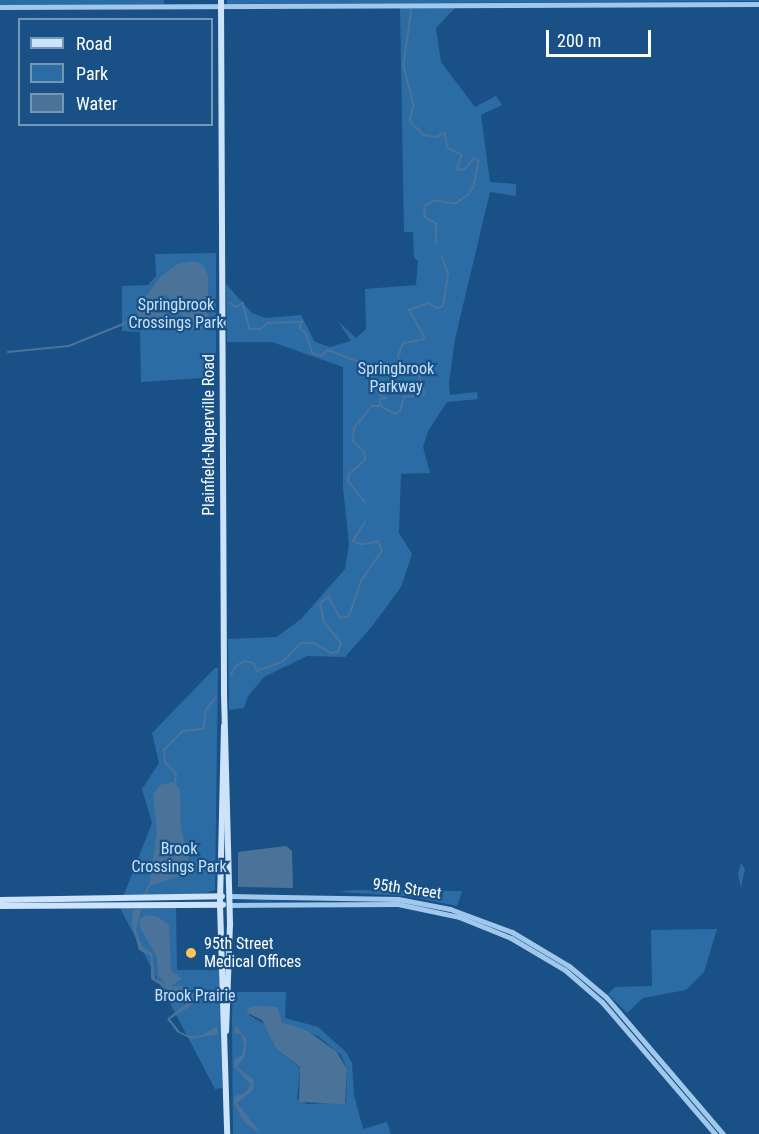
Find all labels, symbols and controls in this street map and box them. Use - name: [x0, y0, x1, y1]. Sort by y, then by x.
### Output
- legend: [18, 18, 213, 126]
- scale bar: [549, 18, 654, 56]
- text: 200 m: [557, 30, 601, 51]
- text: Road: [76, 33, 112, 54]
- text: Park: [76, 63, 108, 84]
- text: Water: [76, 93, 117, 114]
- park label: Springbrook Crossings Park: [128, 295, 224, 333]
- street label: Plainfield-Naperville Road: [199, 354, 219, 516]
- park label: Springbrook Parkway: [358, 359, 434, 397]
- park label: Brook Crossings Park: [131, 839, 227, 877]
- street label: 95th Street: [371, 875, 443, 903]
- place label: 95th Street Medical Offices: [204, 934, 301, 972]
- marker: 95th Street Medical Offices: [182, 944, 200, 962]
- park label: Brook Prairie: [154, 986, 236, 1006]

